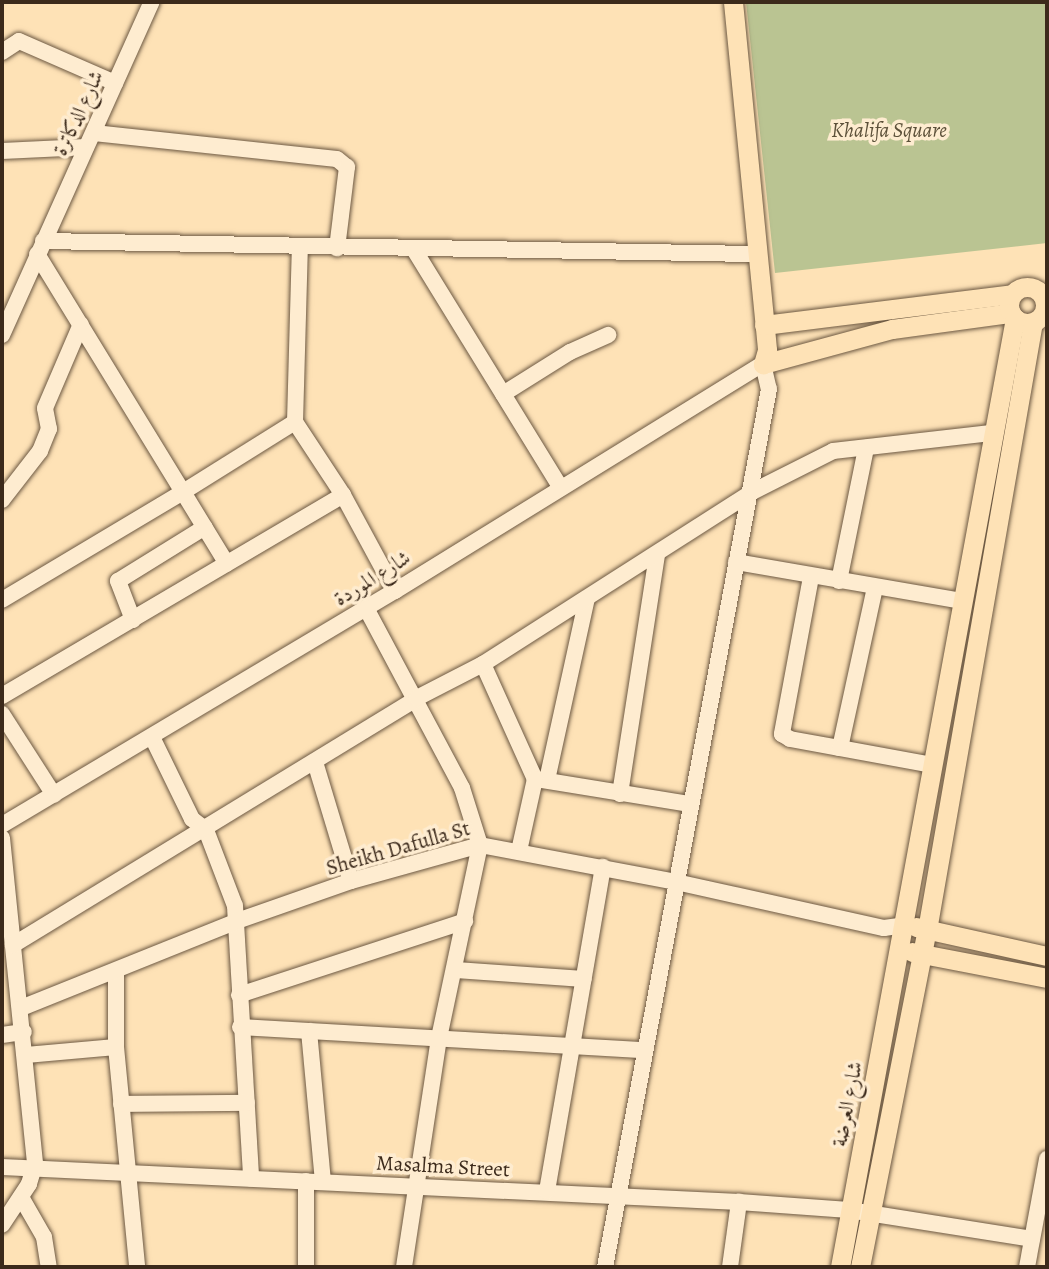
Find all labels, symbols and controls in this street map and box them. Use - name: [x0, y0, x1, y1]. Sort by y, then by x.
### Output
- street label: شارع الدكاترة: [47, 66, 109, 160]
- park label: Khalifa Square: [831, 117, 947, 143]
- street label: شارع الموردة: [329, 545, 415, 611]
- street label: Sheikh Dafulla St: [323, 815, 473, 881]
- street label: شارع العرضة: [826, 1059, 868, 1149]
- street label: Masalma Street: [376, 1150, 510, 1182]

